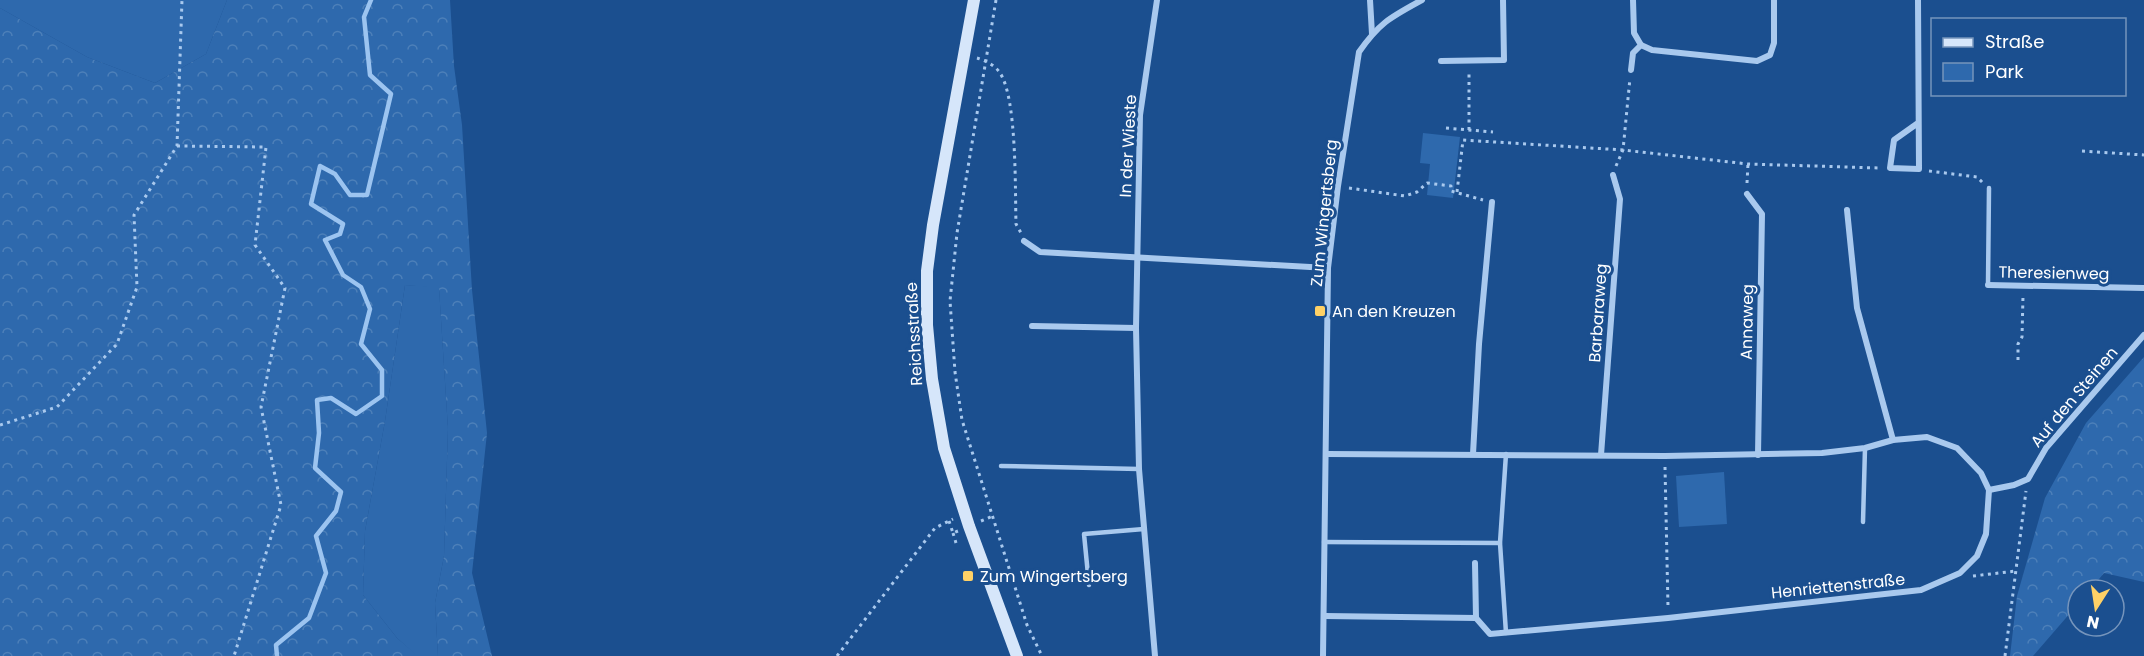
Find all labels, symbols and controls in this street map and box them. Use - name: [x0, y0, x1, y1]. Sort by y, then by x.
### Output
- legend: [1931, 18, 2126, 96]
- text: Straße: [1985, 29, 2044, 54]
- text: Park: [1985, 59, 2024, 84]
- street label: In der Wieste: [1114, 94, 1142, 198]
- street label: Zum Wingertsberg: [1305, 138, 1343, 288]
- street label: Theresienweg: [1998, 261, 2110, 285]
- street label: Barbaraweg: [1583, 263, 1613, 363]
- street label: Reichsstraße: [900, 282, 928, 386]
- street label: Annaweg: [1735, 284, 1759, 360]
- place label: An den Kreuzen: [1332, 300, 1456, 323]
- marker: An den Kreuzen: [1313, 304, 1327, 318]
- street label: Auf den Steinen: [2025, 342, 2123, 452]
- place label: Zum Wingertsberg: [980, 565, 1128, 588]
- street label: Henriettenstraße: [1770, 568, 1906, 604]
- marker: Zum Wingertsberg: [961, 569, 975, 583]
- north arrow: [2066, 578, 2126, 638]
- text: N: [2085, 610, 2101, 635]

